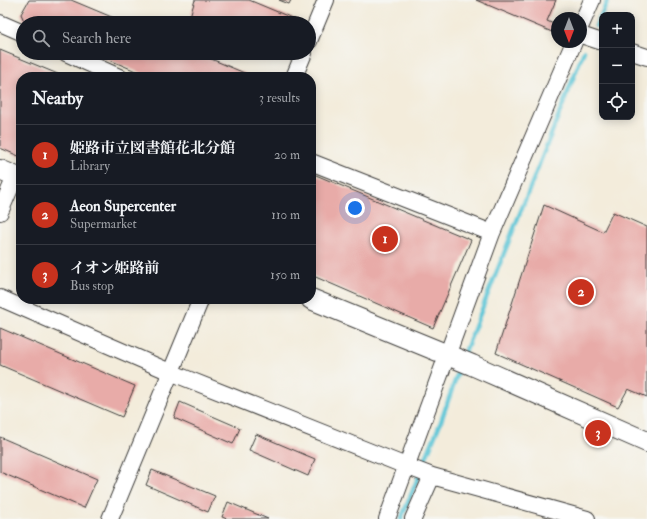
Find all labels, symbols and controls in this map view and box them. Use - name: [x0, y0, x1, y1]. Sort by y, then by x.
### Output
- north arrow: [551, 12, 587, 48]
- map controls: [599, 12, 635, 120]
- button: +: [599, 12, 635, 48]
- search box: [16, 16, 316, 60]
- icon: search: [30, 27, 52, 49]
- text: Search here: [62, 29, 131, 48]
- button: −: [599, 48, 635, 84]
- button: locate: [599, 84, 635, 120]
- text: Nearby: [32, 88, 83, 109]
- text: 3 results: [259, 90, 300, 106]
- text: 姫路市立図書館花北分館: [70, 139, 235, 158]
- text: 1: [43, 147, 47, 163]
- text: 20 m: [274, 147, 300, 163]
- text: Library: [70, 158, 110, 174]
- text: Aeon Supercenter: [70, 197, 176, 216]
- your location: [345, 198, 365, 218]
- text: 2: [42, 207, 48, 223]
- text: 110 m: [271, 207, 300, 223]
- text: Supermarket: [70, 216, 137, 232]
- pin: 1: [372, 224, 398, 254]
- text: イオン姫路前: [70, 259, 160, 278]
- text: 3: [43, 267, 48, 283]
- text: 150 m: [270, 267, 300, 283]
- pin: 2: [568, 277, 594, 307]
- text: Bus stop: [70, 278, 114, 294]
- pin: 3: [585, 418, 611, 448]

